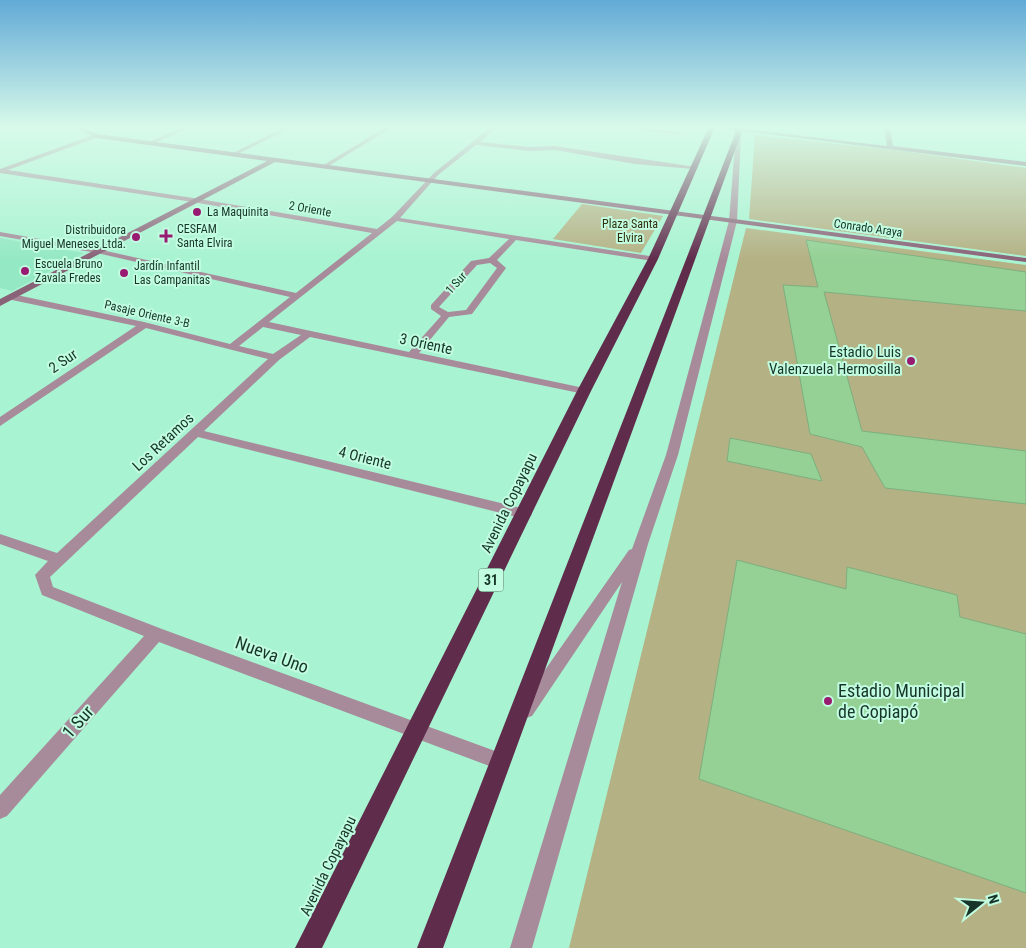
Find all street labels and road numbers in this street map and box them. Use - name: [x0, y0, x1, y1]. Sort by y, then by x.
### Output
- street label: 2 Oriente: [288, 198, 333, 220]
- street label: Conrado Araya: [833, 216, 903, 240]
- street label: 1 Sur: [443, 269, 470, 297]
- street label: Pasaje Oriente 3-B: [103, 297, 191, 331]
- street label: 3 Oriente: [398, 330, 454, 358]
- street label: 2 Sur: [45, 345, 81, 377]
- street label: Los Retamos: [129, 409, 197, 475]
- street label: 4 Oriente: [337, 443, 393, 473]
- street label: Avenida Copayapu: [477, 450, 541, 556]
- road number: 31: [478, 568, 504, 592]
- street label: Nueva Uno: [233, 632, 312, 677]
- street label: 1 Sur: [58, 701, 98, 742]
- street label: Avenida Copayapu: [296, 813, 360, 919]

